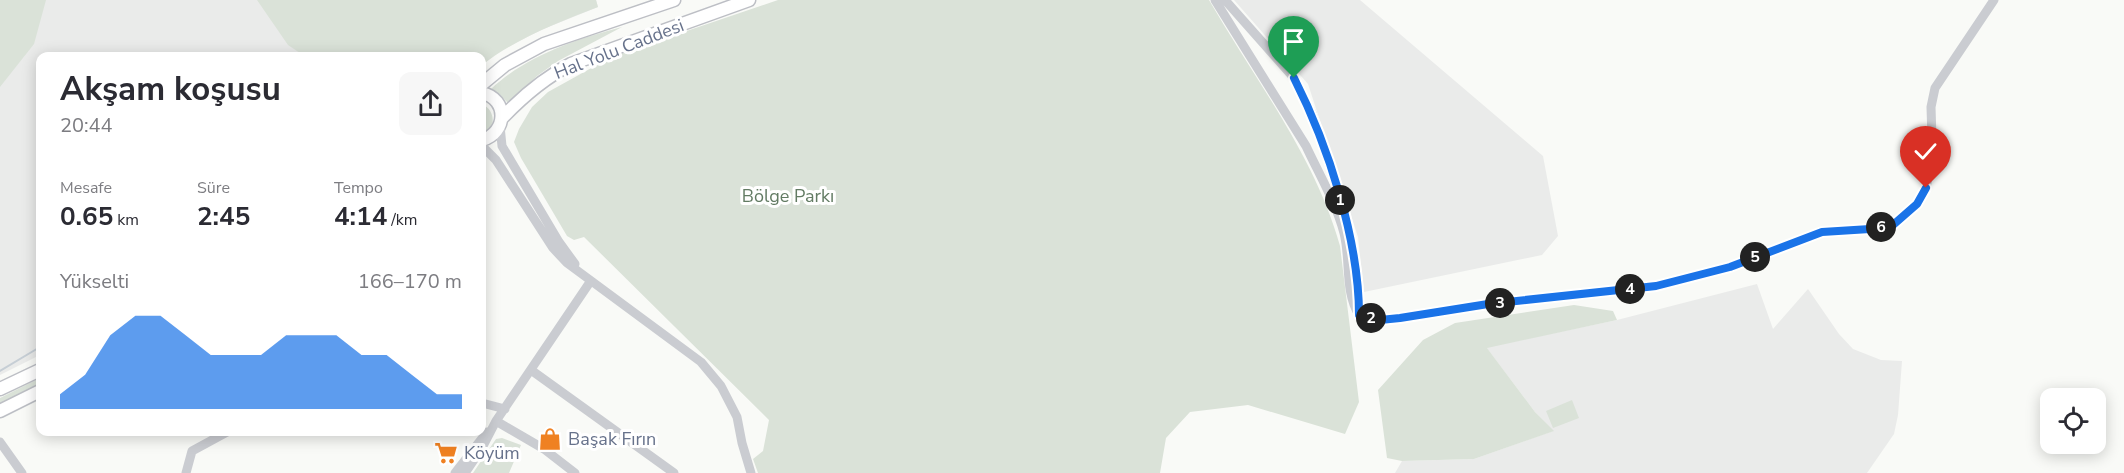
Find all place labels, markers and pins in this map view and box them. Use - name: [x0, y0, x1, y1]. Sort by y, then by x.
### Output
- pin: [1268, 16, 1319, 78]
- pin: [1900, 126, 1951, 188]
- pin: 1: [1325, 185, 1355, 215]
- pin: 6: [1866, 212, 1896, 242]
- pin: 5: [1740, 242, 1770, 272]
- pin: 4: [1615, 274, 1645, 304]
- pin: 3: [1485, 288, 1515, 318]
- pin: 2: [1356, 303, 1386, 333]
- shop icon: Başak Fırın: [537, 426, 563, 452]
- place label: Başak Fırın: [568, 427, 656, 451]
- supermarket icon: Köyüm: [433, 440, 459, 466]
- place label: Köyüm: [464, 441, 520, 465]

